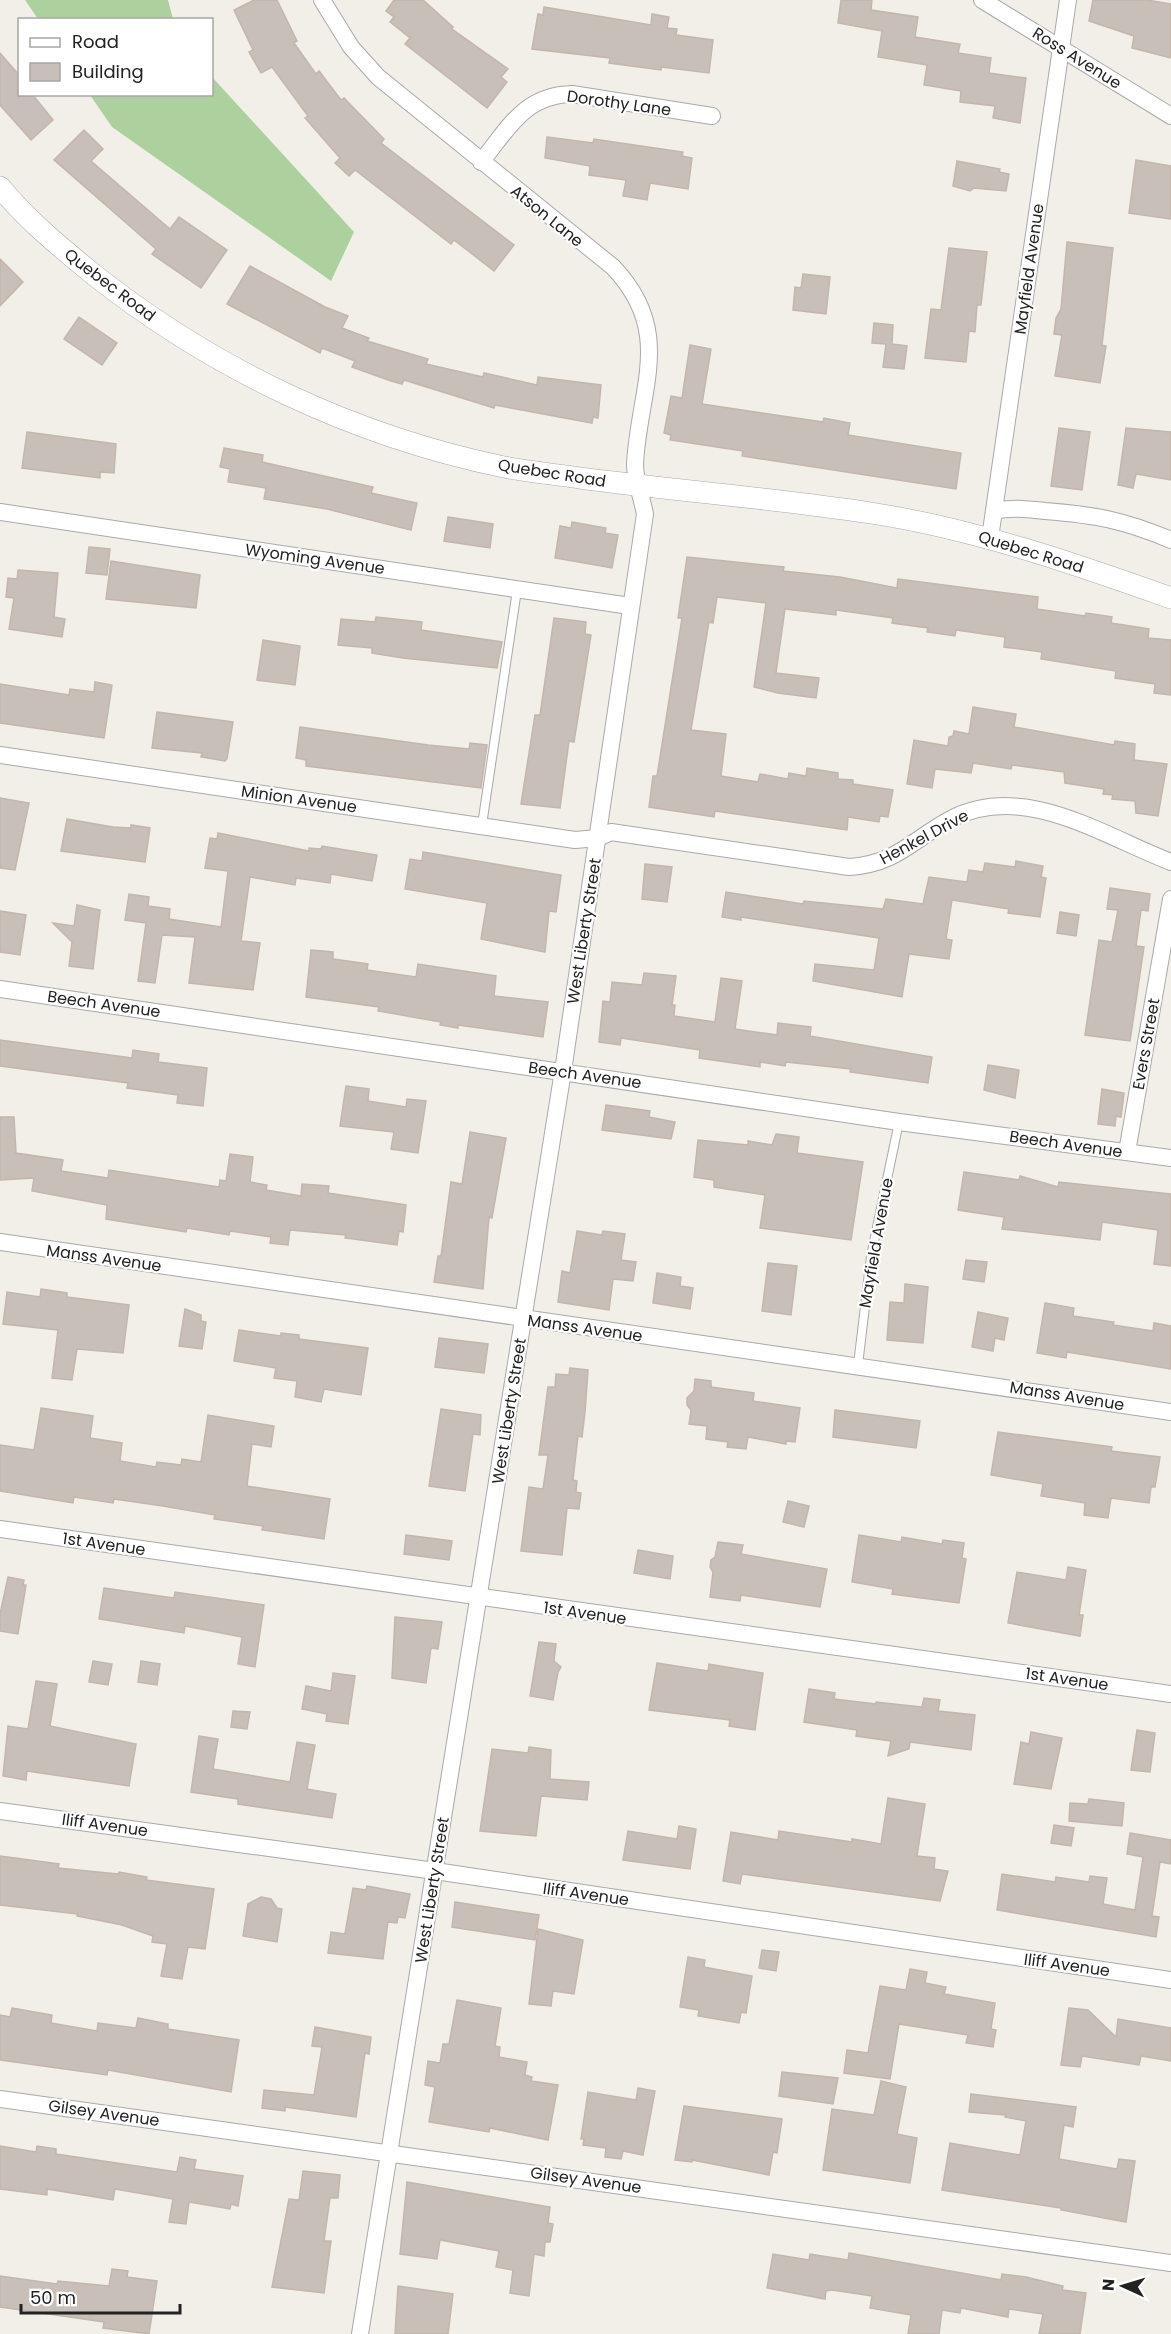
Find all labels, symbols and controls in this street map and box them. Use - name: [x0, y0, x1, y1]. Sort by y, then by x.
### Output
- legend: [18, 18, 213, 96]
- street label: Ross Avenue: [1028, 21, 1126, 95]
- text: Road: [72, 29, 119, 54]
- text: Building: [72, 59, 144, 84]
- street label: Dorothy Lane: [565, 84, 673, 122]
- street label: Atson Lane: [506, 179, 588, 253]
- street label: Mayfield Avenue: [1008, 202, 1050, 336]
- street label: Quebec Road: [60, 243, 160, 327]
- street label: Quebec Road: [496, 453, 608, 493]
- street label: Quebec Road: [975, 525, 1087, 579]
- street label: Wyoming Avenue: [244, 538, 386, 580]
- street label: Minion Avenue: [240, 779, 358, 819]
- street label: Henkel Drive: [875, 804, 973, 870]
- street label: West Liberty Street: [561, 856, 607, 1006]
- street label: Beech Avenue: [46, 985, 162, 1023]
- street label: Evers Street: [1127, 996, 1165, 1092]
- street label: Beech Avenue: [527, 1056, 643, 1094]
- street label: Beech Avenue: [1008, 1125, 1124, 1163]
- street label: Mayfield Avenue: [853, 1176, 899, 1310]
- street label: Manss Avenue: [45, 1239, 163, 1277]
- street label: Manss Avenue: [526, 1309, 644, 1347]
- street label: West Liberty Street: [486, 1336, 532, 1486]
- street label: Manss Avenue: [1008, 1376, 1126, 1416]
- street label: 1st Avenue: [61, 1527, 147, 1561]
- street label: 1st Avenue: [542, 1596, 628, 1630]
- street label: 1st Avenue: [1024, 1662, 1110, 1696]
- street label: Iliff Avenue: [60, 1808, 150, 1842]
- street label: West Liberty Street: [409, 1815, 455, 1965]
- street label: Iliff Avenue: [541, 1877, 631, 1911]
- street label: Iliff Avenue: [1022, 1948, 1112, 1982]
- street label: Gilsey Avenue: [47, 2094, 161, 2132]
- street label: Gilsey Avenue: [529, 2161, 643, 2199]
- north arrow: [1093, 2256, 1153, 2316]
- scale bar: [21, 2277, 180, 2315]
- text: N: [1097, 2278, 1120, 2292]
- text: 50 m: [30, 2285, 76, 2310]

